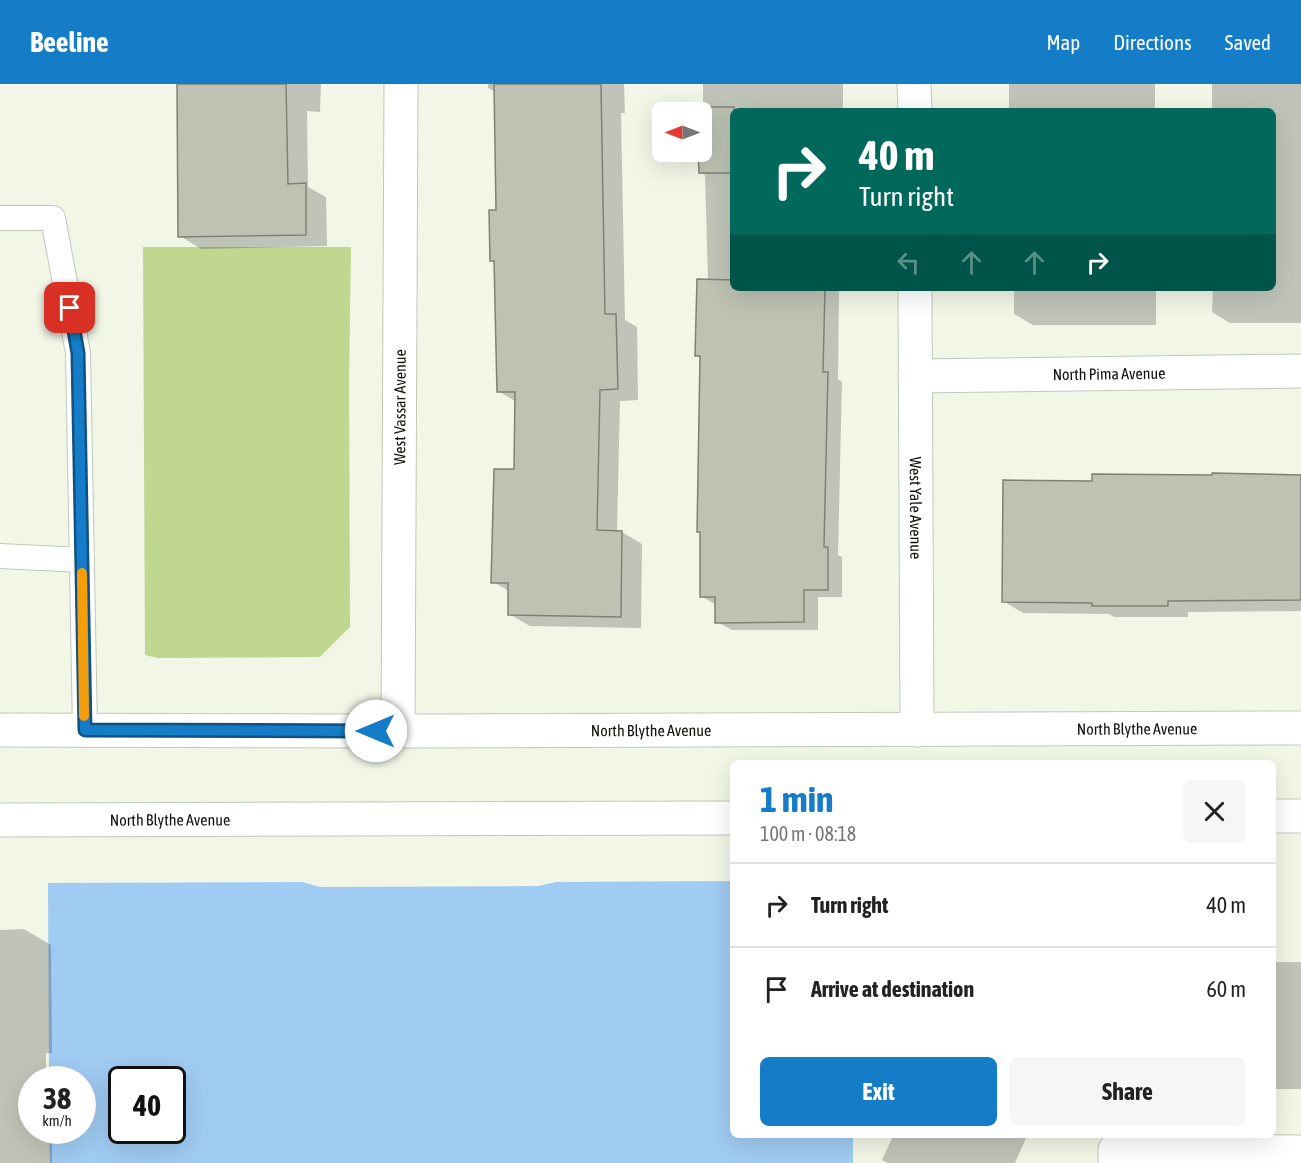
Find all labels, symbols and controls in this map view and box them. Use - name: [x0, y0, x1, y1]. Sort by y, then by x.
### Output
- text: Beeline: [30, 26, 109, 58]
- text: Map: [1046, 30, 1080, 54]
- text: Directions: [1113, 30, 1192, 54]
- text: Saved: [1225, 30, 1271, 54]
- north arrow: [652, 102, 712, 162]
- map controls: [652, 102, 712, 162]
- text: 40 m: [859, 131, 934, 179]
- icon: right: [760, 132, 838, 210]
- text: Turn right: [859, 181, 954, 212]
- icon: left: [892, 246, 925, 279]
- icon: ahead: [955, 246, 988, 279]
- icon: ahead: [1018, 246, 1051, 279]
- icon: right: [1081, 246, 1114, 279]
- pin: [44, 282, 95, 333]
- icon: arrive: [53, 291, 86, 324]
- street label: West Vassar Avenue: [390, 349, 409, 465]
- street label: North Pima Avenue: [1052, 364, 1166, 383]
- street label: West Yale Avenue: [907, 457, 925, 559]
- position arrow: [344, 699, 408, 763]
- street label: North Blythe Avenue: [1077, 719, 1197, 739]
- street label: North Blythe Avenue: [591, 721, 711, 740]
- text: 1 min: [760, 778, 834, 820]
- button: close: [1183, 780, 1246, 843]
- street label: North Blythe Avenue: [110, 810, 230, 830]
- text: 100 m · 08:18: [760, 822, 856, 845]
- icon: right: [760, 889, 793, 922]
- text: Turn right: [811, 892, 888, 918]
- text: 40 m: [1206, 892, 1246, 918]
- icon: arrive: [760, 973, 793, 1006]
- text: Arrive at destination: [811, 976, 974, 1002]
- text: 60 m: [1206, 976, 1246, 1002]
- button: Exit: [760, 1057, 997, 1126]
- button: Share: [1009, 1057, 1246, 1126]
- speed limit sign: 40: [108, 1066, 186, 1144]
- text: 38: [43, 1081, 71, 1115]
- text: km/h: [42, 1112, 72, 1129]

